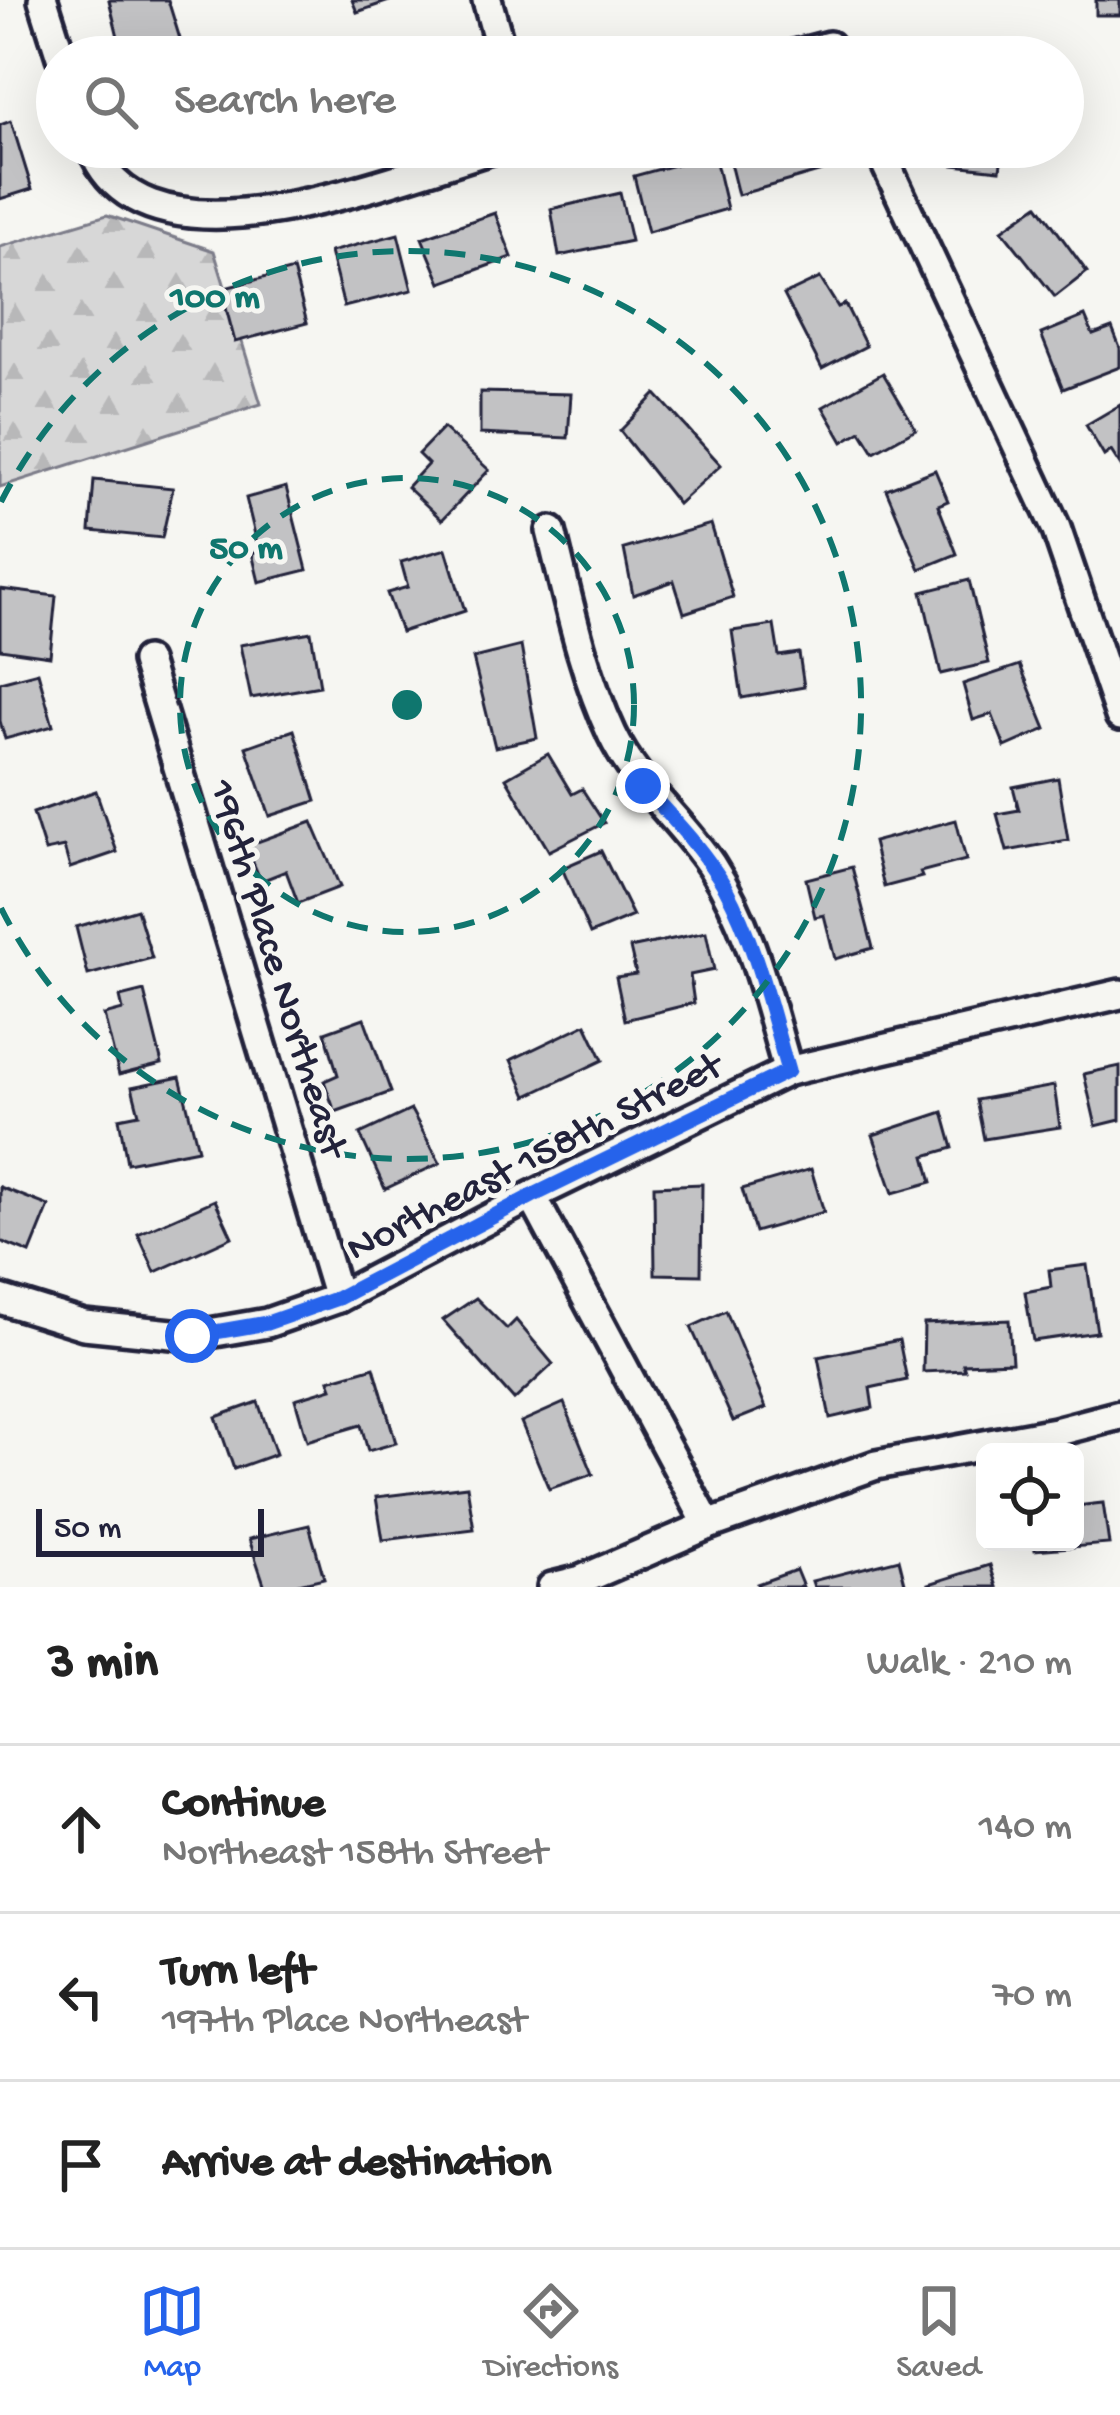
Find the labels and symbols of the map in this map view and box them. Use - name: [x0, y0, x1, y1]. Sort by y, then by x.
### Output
- text: 100 m: [168, 278, 260, 321]
- text: 50 m: [209, 529, 283, 572]
- centre of rings: [386, 684, 428, 726]
- route end: [616, 759, 670, 813]
- street label: 196th Place Northeast: [194, 774, 357, 1167]
- street label: Northeast 158th Street: [339, 1042, 735, 1276]
- route start: [165, 1309, 219, 1363]
- scale bar: [36, 1503, 264, 1556]

